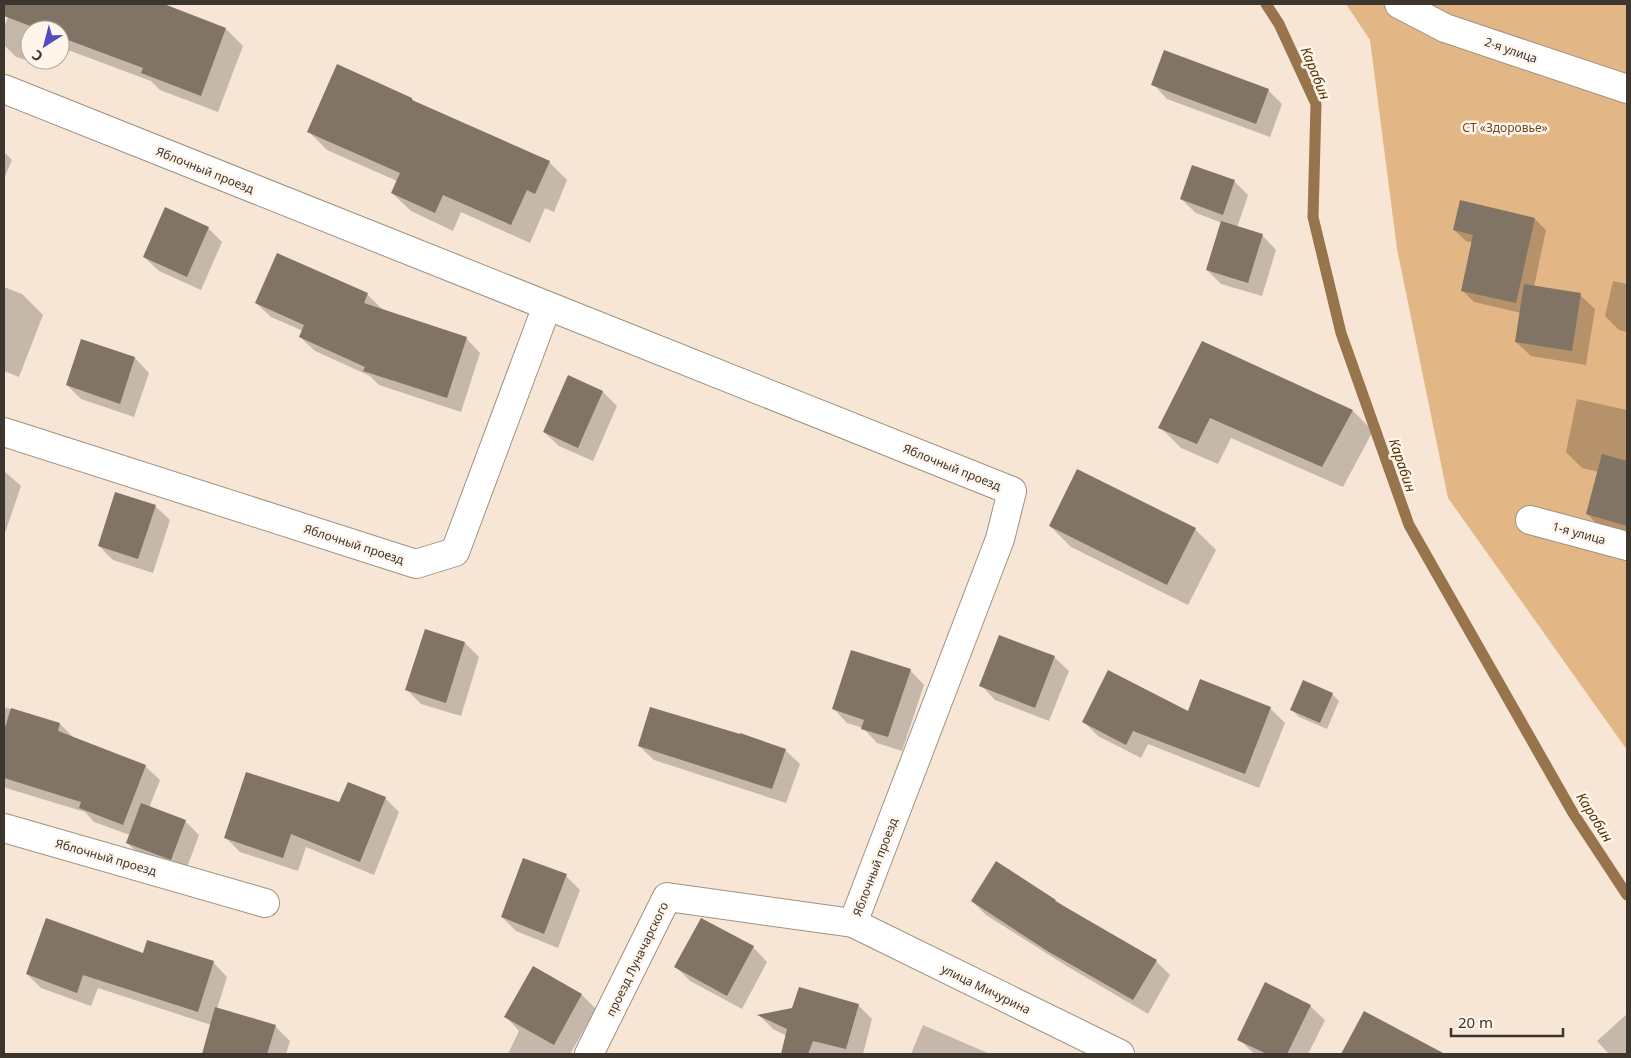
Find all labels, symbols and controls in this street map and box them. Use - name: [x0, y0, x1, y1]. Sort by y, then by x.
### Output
- north arrow: [20, 20, 70, 70]
- street label: 2-я улица: [1482, 33, 1540, 67]
- water label: Карабин: [1297, 44, 1335, 102]
- text: С: [28, 46, 46, 66]
- park label: СТ «Здоровье»: [1462, 119, 1548, 136]
- street label: Яблочный проезд: [153, 143, 257, 198]
- water label: Карабин: [1385, 436, 1421, 494]
- street label: Яблочный проезд: [900, 440, 1004, 495]
- street label: 1-я улица: [1550, 518, 1608, 548]
- street label: Яблочный проезд: [302, 520, 407, 568]
- water label: Карабин: [1572, 789, 1618, 845]
- street label: Яблочный проезд: [848, 815, 902, 919]
- street label: Яблочный проезд: [53, 834, 159, 880]
- street label: проезд Луначарского: [602, 899, 672, 1019]
- street label: улица Мичурина: [938, 960, 1034, 1018]
- scale bar: [1451, 1006, 1564, 1038]
- text: 20 m: [1458, 1012, 1493, 1032]

